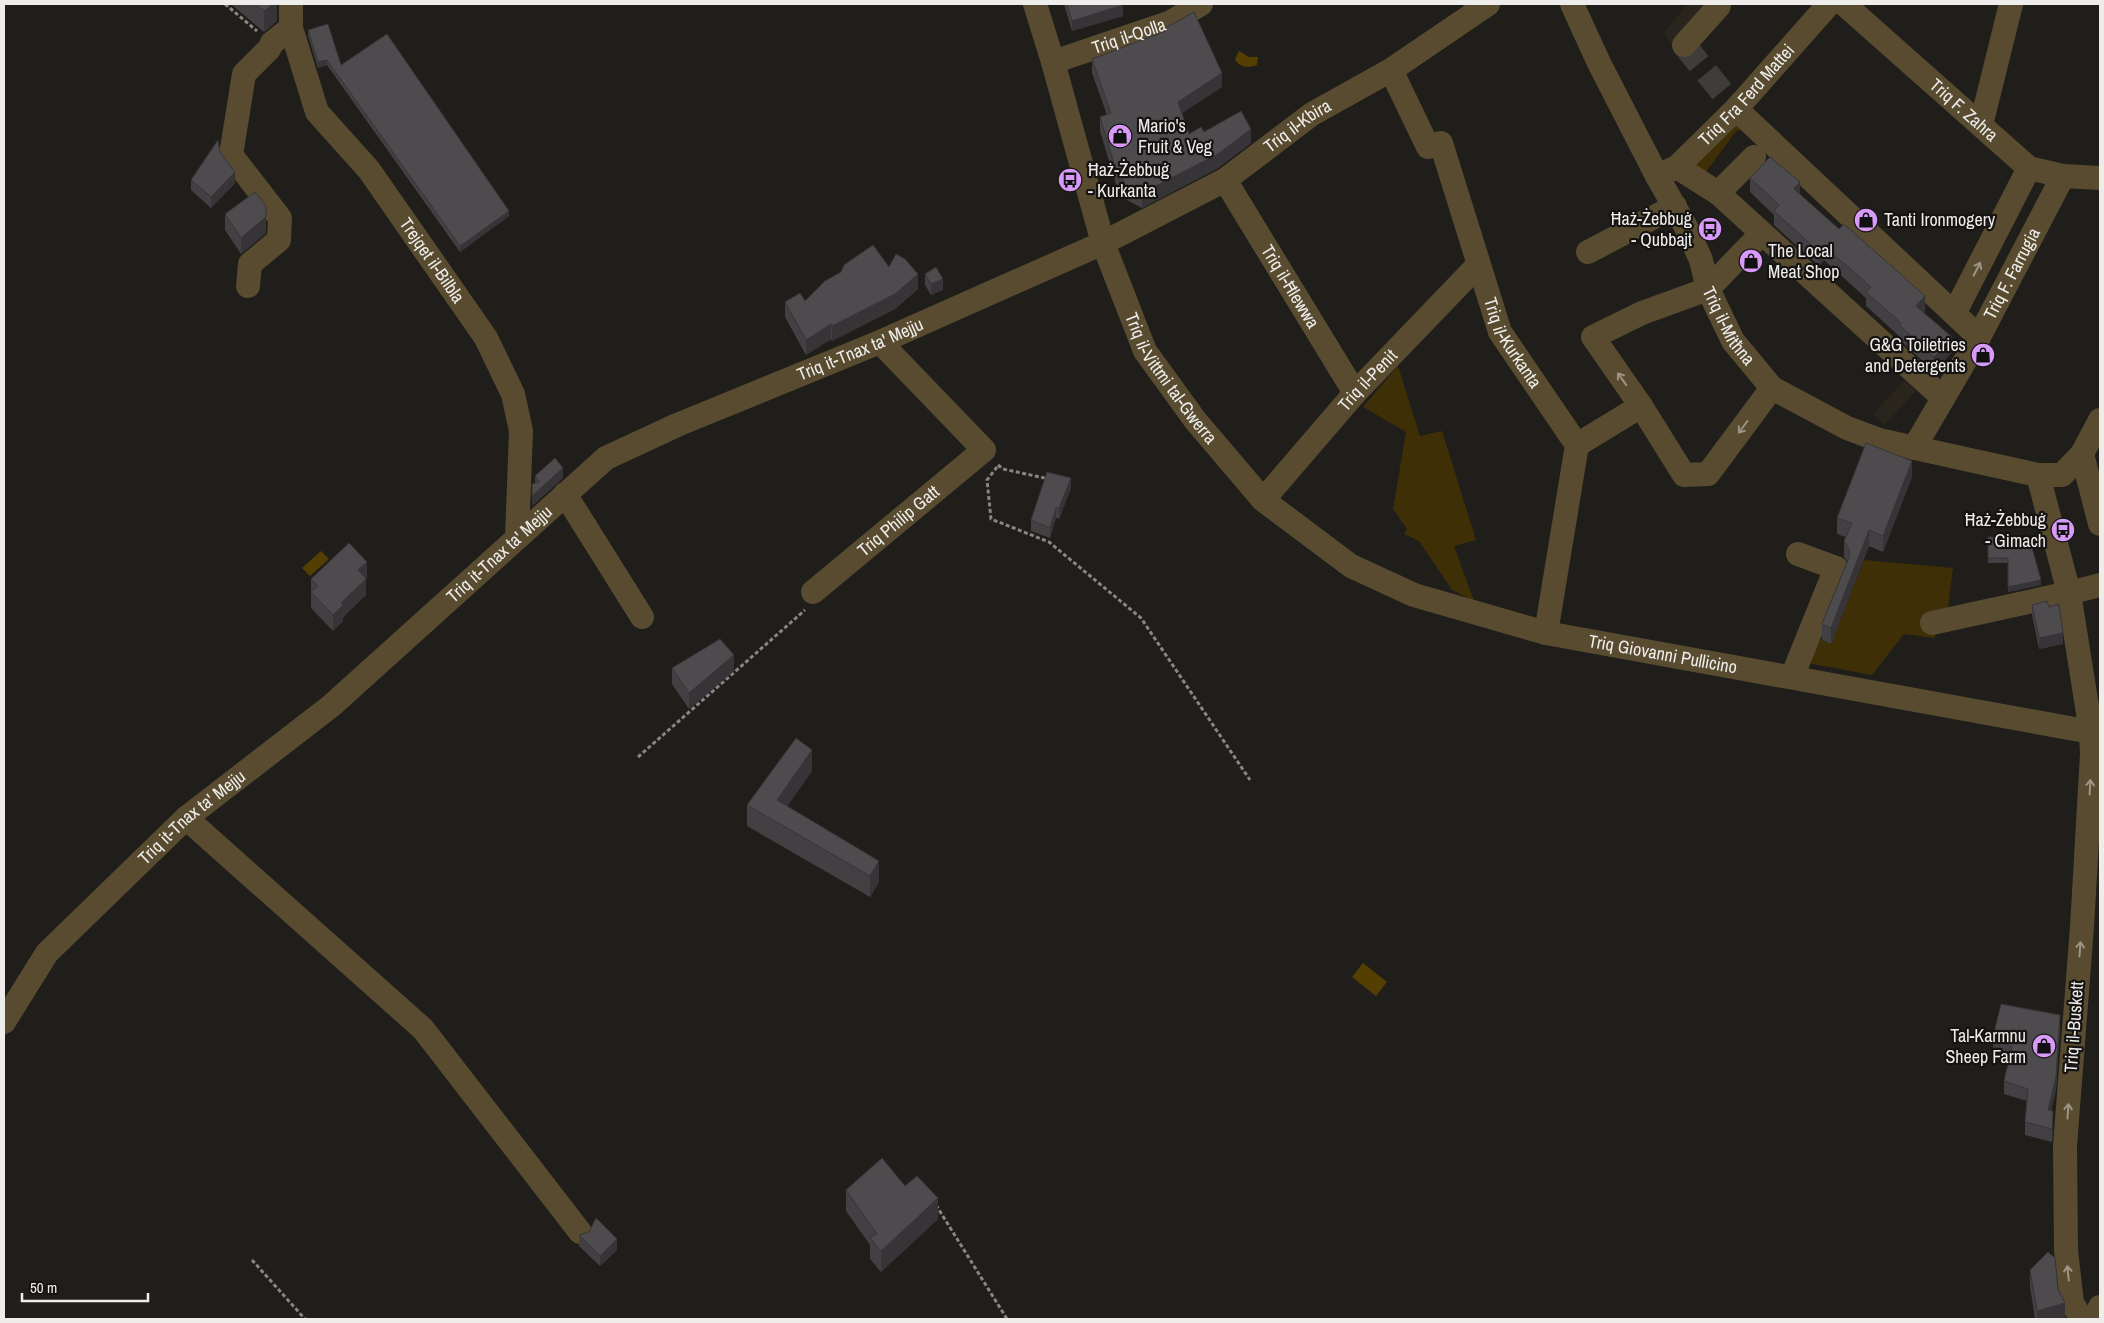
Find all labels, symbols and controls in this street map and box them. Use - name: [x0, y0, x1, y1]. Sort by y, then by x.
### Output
- street label: Triq il-Qolla: [1088, 12, 1169, 60]
- street label: Triq Fra Ferd Mattei: [1693, 38, 1800, 151]
- street label: Triq F. Zahra: [1924, 73, 2004, 147]
- street label: Triq il-Kbira: [1258, 93, 1335, 158]
- place label: Mario's Fruit & Veg: [1138, 113, 1213, 159]
- shop icon: Mario's Fruit & Veg: [1107, 123, 1133, 149]
- place label: Ħaż-Żebbuġ - Kurkanta: [1088, 157, 1170, 203]
- bus stop icon: Ħaż-Żebbuġ - Kurkanta: [1057, 167, 1083, 193]
- place label: Ħaż-Żebbuġ - Qubbajt: [1611, 206, 1693, 252]
- shop icon: Tanti Ironmogery: [1853, 207, 1879, 233]
- place label: Tanti Ironmogery: [1884, 207, 1996, 232]
- street label: Trejqet il-Bilbla: [394, 212, 471, 308]
- bus stop icon: Ħaż-Żebbuġ - Qubbajt: [1697, 216, 1723, 242]
- street label: Triq F. Farrugia: [1977, 223, 2046, 324]
- place label: The Local Meat Shop: [1768, 238, 1839, 284]
- street label: Triq il-Ħlewwa: [1255, 240, 1326, 333]
- shop icon: The Local Meat Shop: [1738, 248, 1764, 274]
- one-way arrow: [1973, 262, 1982, 277]
- street label: Triq il-Mitħna: [1697, 282, 1761, 370]
- street label: Triq il-Kurkanta: [1478, 294, 1548, 393]
- street label: Triq il-Vittmi tal-Gwerra: [1119, 309, 1223, 449]
- street label: Triq it-Tnax ta' Mejju: [793, 311, 927, 387]
- place label: G&G Toiletries and Detergents: [1865, 332, 1966, 378]
- shop icon: G&G Toiletries and Detergents: [1970, 342, 1996, 368]
- street label: Triq il-Penit: [1332, 343, 1403, 416]
- one-way arrow: [1617, 372, 1627, 386]
- one-way arrow: [1738, 420, 1748, 434]
- street label: Triq Philip Gatt: [852, 479, 944, 562]
- street label: Triq it-Tnax ta' Mejju: [441, 499, 557, 608]
- place label: Ħaż-Żebbuġ - Gimach: [1965, 507, 2047, 553]
- bus stop icon: Ħaż-Żebbuġ - Gimach: [2050, 517, 2076, 543]
- street label: Triq Giovanni Pullicino: [1587, 628, 1739, 679]
- street label: Triq it-Tnax ta' Mejju: [132, 764, 250, 870]
- one-way arrow: [2086, 779, 2095, 795]
- one-way arrow: [2076, 941, 2085, 957]
- street label: Triq il-Buskett: [2058, 981, 2089, 1073]
- place label: Tal-Karmnu Sheep Farm: [1946, 1023, 2026, 1069]
- shop icon: Tal-Karmnu Sheep Farm: [2031, 1033, 2057, 1059]
- one-way arrow: [2063, 1103, 2072, 1119]
- one-way arrow: [2063, 1266, 2073, 1282]
- scale bar: [22, 1270, 149, 1302]
- text: 50 m: [30, 1277, 57, 1298]

